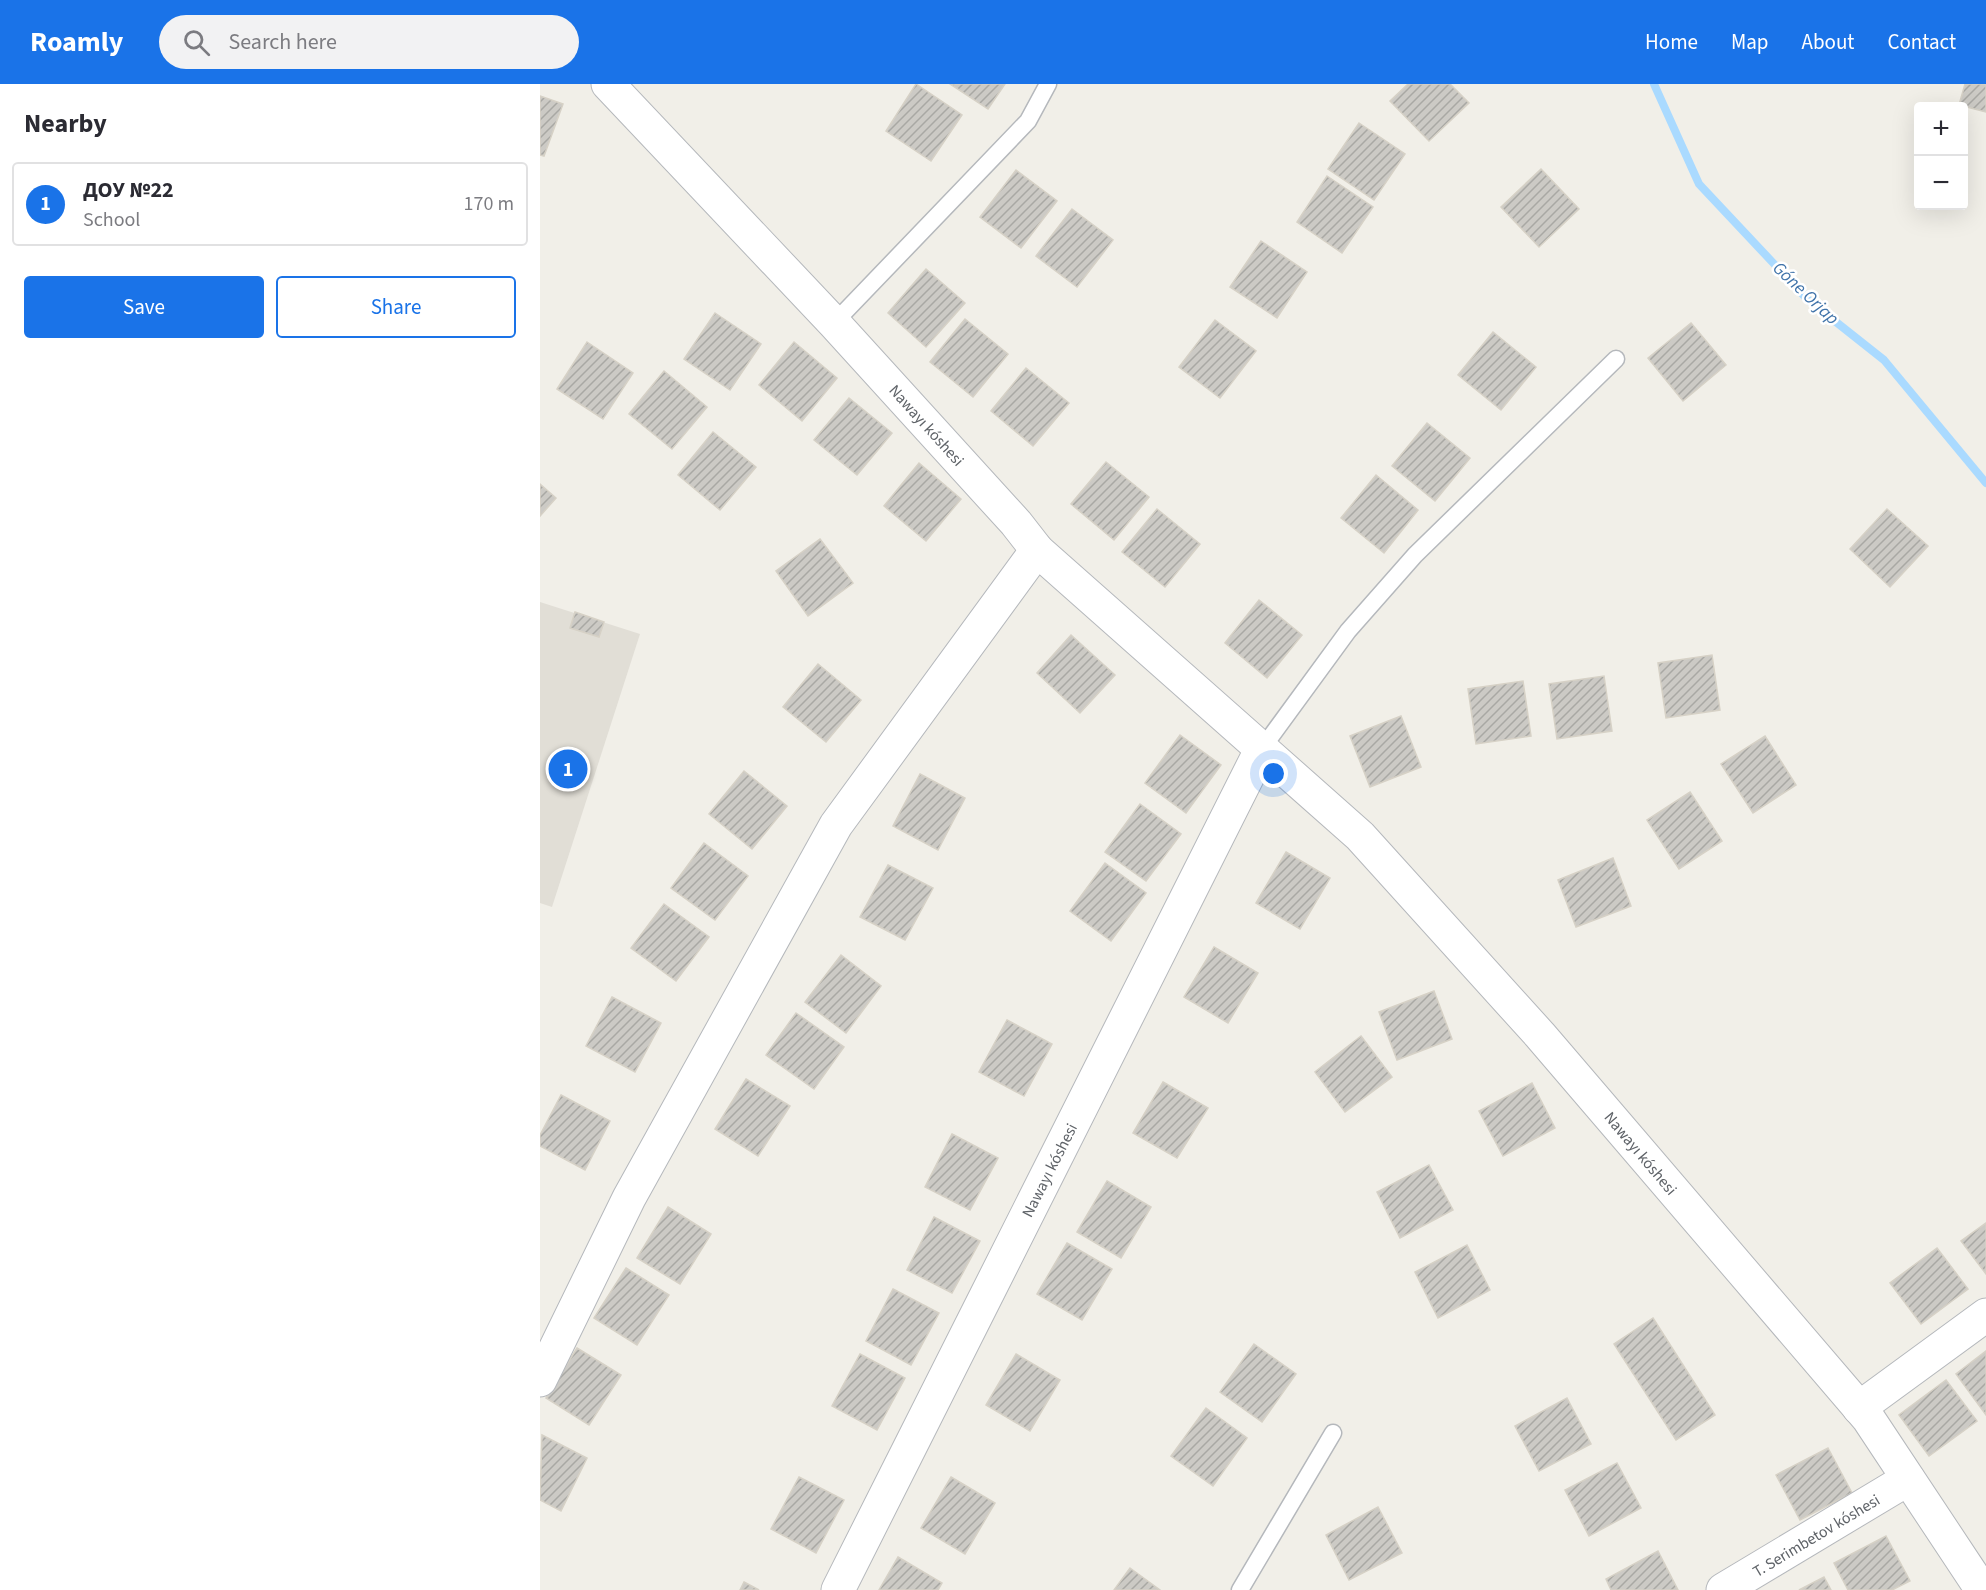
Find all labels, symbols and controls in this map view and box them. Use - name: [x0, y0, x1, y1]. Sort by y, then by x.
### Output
- search box: [159, 15, 579, 69]
- text: Roamly: [30, 22, 123, 62]
- icon: search: [180, 26, 213, 59]
- text: Search here: [228, 26, 337, 58]
- text: Home: [1645, 27, 1698, 57]
- text: Map: [1731, 27, 1769, 57]
- text: About: [1802, 27, 1854, 57]
- text: Contact: [1887, 27, 1956, 57]
- map controls: [1914, 102, 1968, 210]
- button: +: [1914, 102, 1968, 156]
- text: Nearby: [24, 105, 107, 142]
- button: −: [1914, 156, 1968, 210]
- text: ДОУ №22: [83, 174, 174, 206]
- text: 1: [40, 190, 51, 218]
- text: 170 m: [464, 190, 514, 218]
- text: School: [83, 206, 140, 234]
- water label: Góne Orjap: [1767, 256, 1844, 331]
- button: Save: [24, 276, 264, 338]
- button: Share: [276, 276, 516, 338]
- street label: Nawayı kóshesi: [884, 380, 969, 471]
- pin: 1: [549, 746, 588, 792]
- your location: [1259, 759, 1288, 788]
- street label: Nawayı kóshesi: [1599, 1107, 1682, 1200]
- street label: Nawayı kóshesi: [1017, 1120, 1083, 1221]
- street label: T. Serimbetov kóshesi: [1749, 1489, 1884, 1583]

